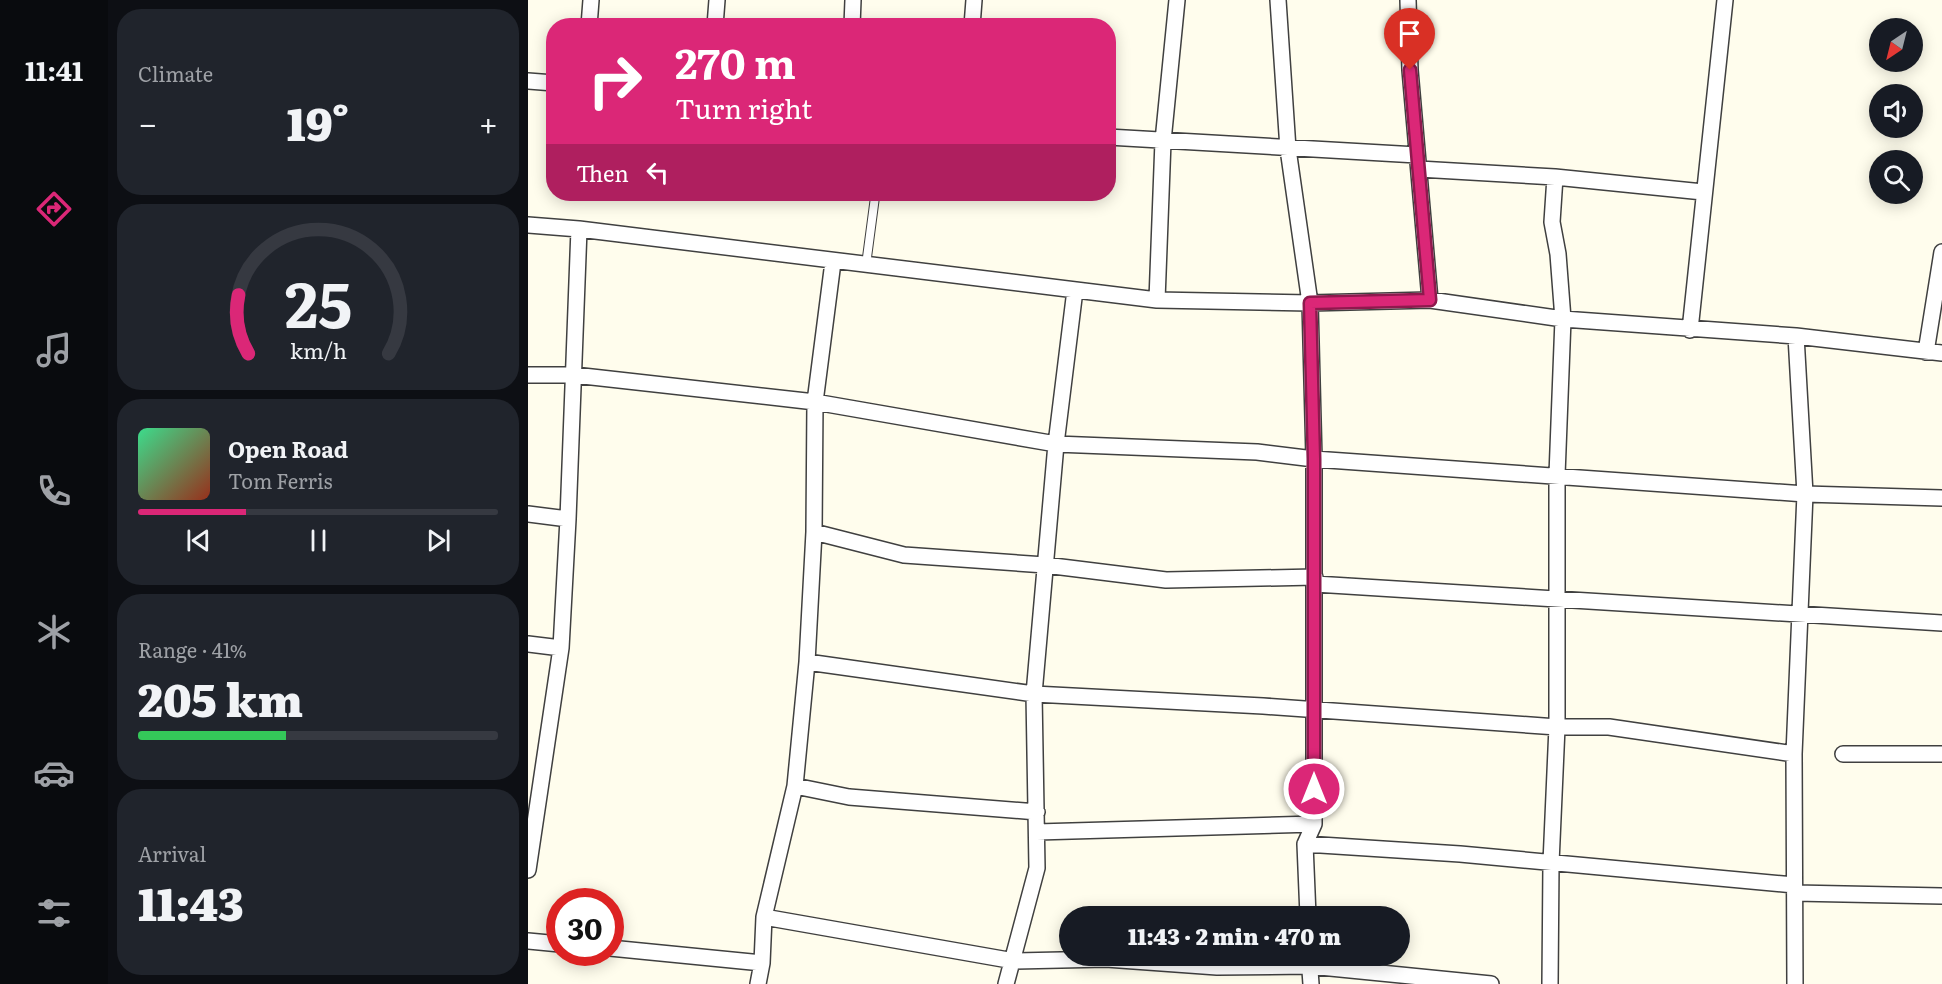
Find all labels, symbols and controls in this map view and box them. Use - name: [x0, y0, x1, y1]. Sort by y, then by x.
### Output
- pin: [1384, 8, 1435, 70]
- icon: arrive: [1393, 17, 1426, 50]
- north arrow: [1869, 18, 1923, 72]
- map controls: [1869, 18, 1923, 204]
- text: 270 m: [675, 30, 796, 92]
- icon: right: [576, 42, 654, 120]
- text: 11:41: [25, 49, 83, 89]
- text: Climate: [138, 58, 213, 88]
- button: sound: [1869, 84, 1923, 138]
- text: Turn right: [675, 87, 812, 127]
- text: 19°: [287, 88, 349, 155]
- text: −: [138, 97, 157, 146]
- text: +: [479, 97, 498, 146]
- button: search: [1869, 150, 1923, 204]
- text: Then: [576, 156, 629, 189]
- icon: left: [641, 156, 674, 189]
- icon: directions: [33, 188, 75, 230]
- text: 25: [284, 255, 352, 347]
- icon: music: [33, 329, 75, 371]
- text: km/h: [289, 334, 347, 366]
- text: Open Road: [228, 432, 348, 465]
- text: Tom Ferris: [228, 465, 333, 495]
- icon: phone: [33, 470, 75, 512]
- icon: previous: [182, 524, 215, 557]
- icon: pause: [302, 524, 335, 557]
- icon: next: [422, 524, 455, 557]
- icon: climate: [33, 611, 75, 653]
- text: Range · 41%: [138, 634, 247, 664]
- text: 205 km: [138, 664, 303, 731]
- icon: car: [33, 752, 75, 794]
- position arrow: [1282, 757, 1346, 821]
- text: Arrival: [138, 838, 206, 868]
- text: 11:43: [138, 868, 244, 935]
- speed limit sign: 30: [546, 888, 624, 966]
- icon: filters: [33, 892, 75, 934]
- text: 11:43 · 2 min · 470 m: [1128, 919, 1341, 952]

